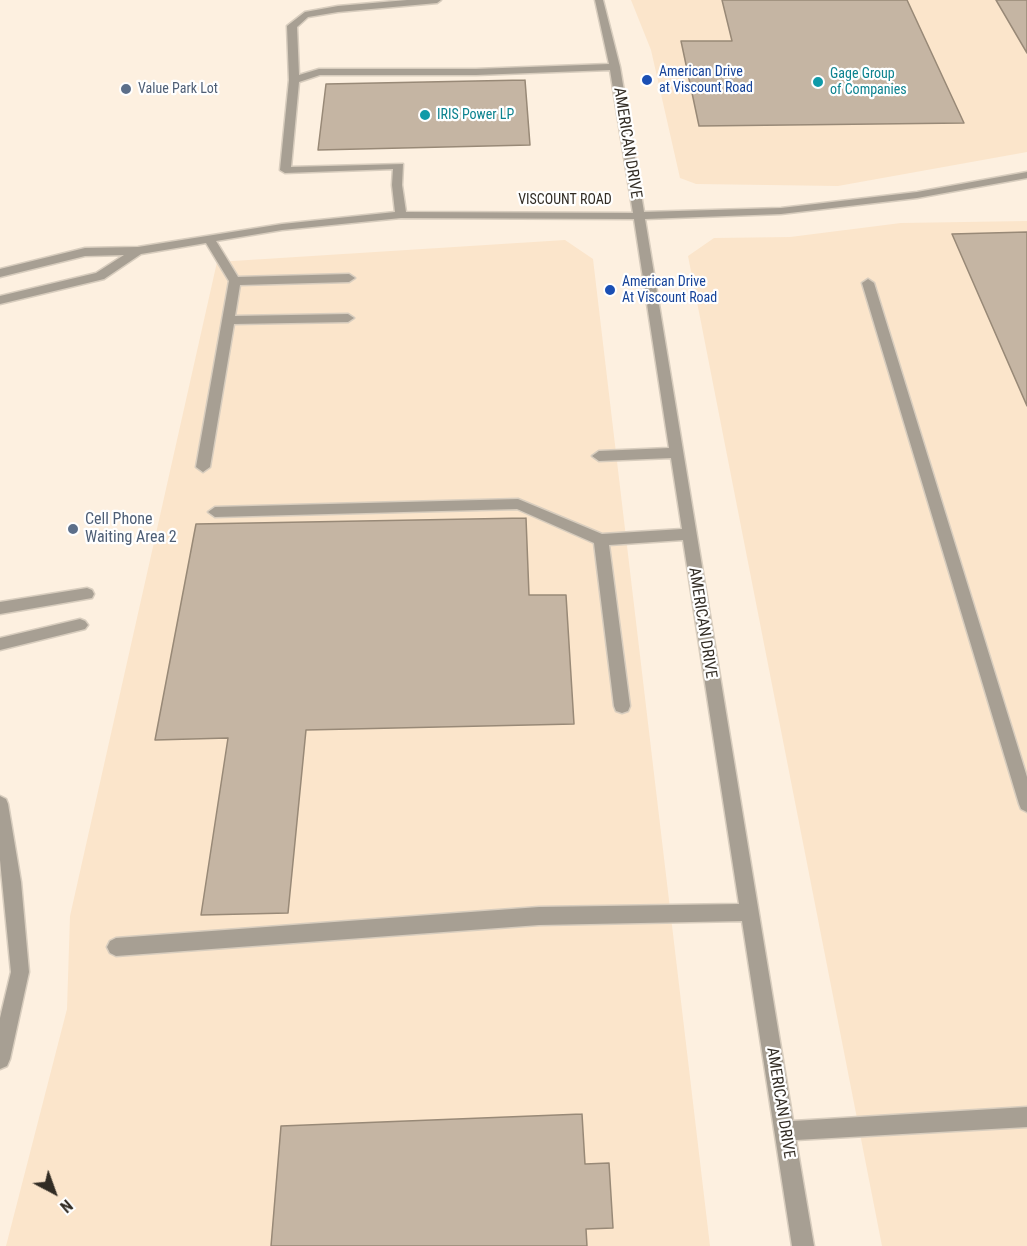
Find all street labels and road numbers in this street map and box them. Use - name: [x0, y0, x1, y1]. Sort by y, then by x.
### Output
- street label: AMERICAN DRIVE: [609, 86, 645, 200]
- street label: VISCOUNT ROAD: [518, 192, 612, 208]
- street label: AMERICAN DRIVE: [684, 566, 720, 680]
- street label: AMERICAN DRIVE: [762, 1046, 798, 1160]

